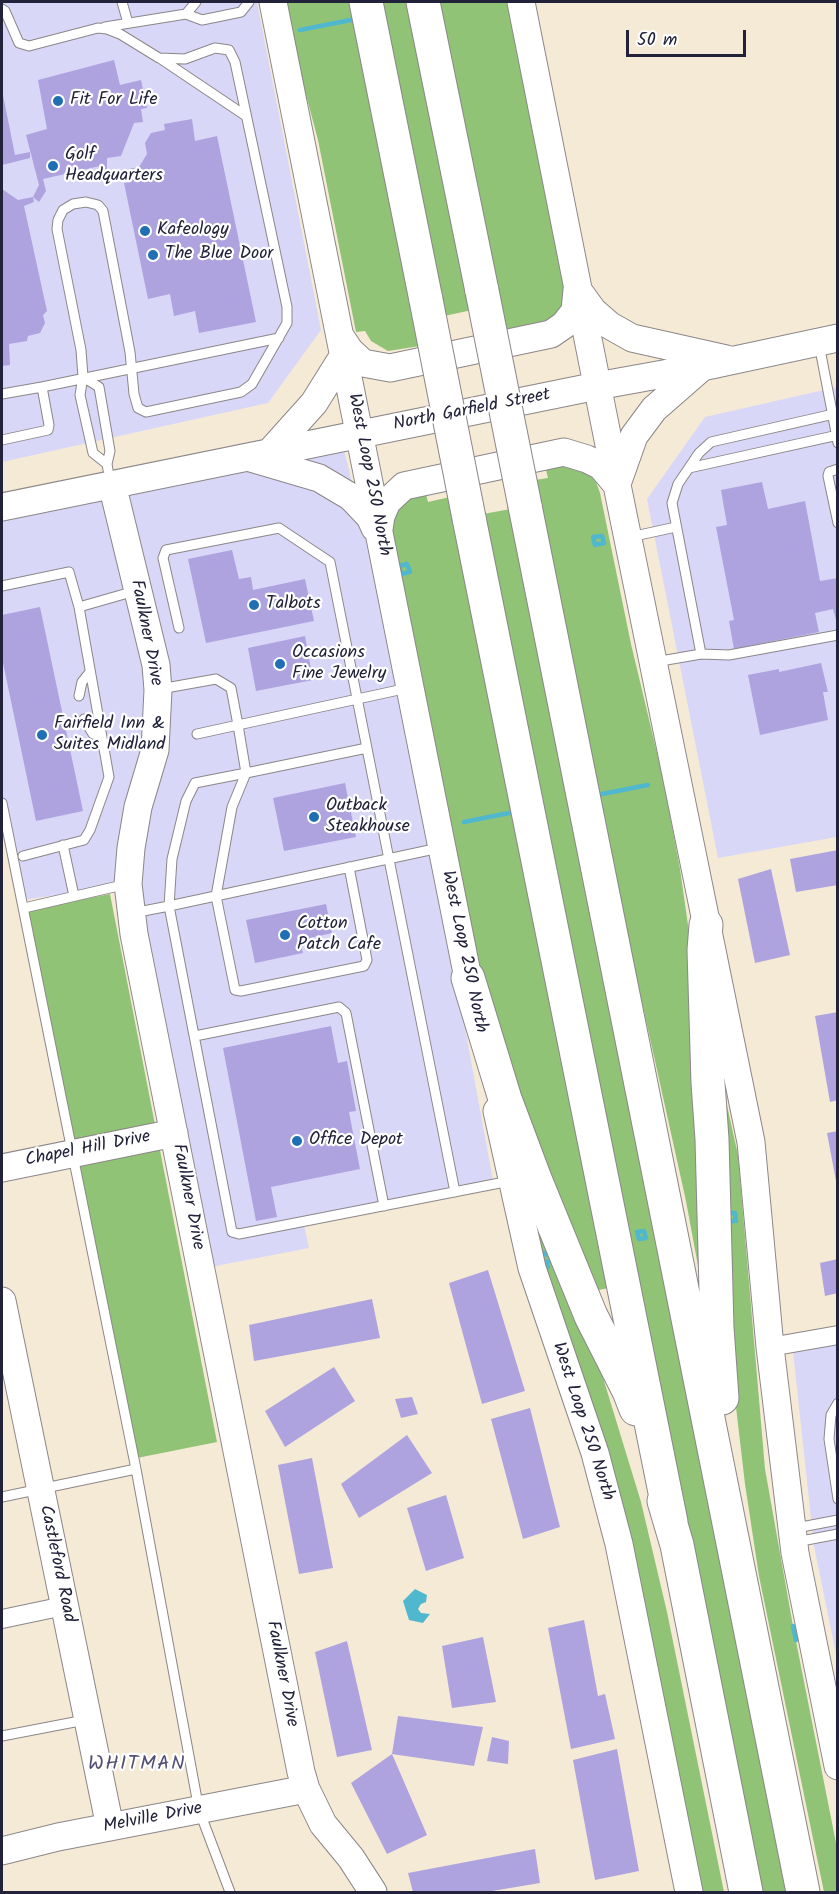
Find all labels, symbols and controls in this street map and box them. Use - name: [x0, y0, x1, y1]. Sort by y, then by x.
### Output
- scale bar: [629, 18, 749, 56]
- text: 50 m: [637, 26, 677, 55]
- place label: Fit For Life: [70, 90, 158, 112]
- marker: Fit For Life: [51, 94, 65, 108]
- place label: Golf Headquarters: [65, 145, 163, 188]
- marker: Golf Headquarters: [46, 159, 60, 173]
- place label: Kafeology: [157, 220, 229, 242]
- marker: Kafeology: [138, 224, 152, 238]
- place label: The Blue Door: [165, 244, 273, 266]
- marker: The Blue Door: [146, 248, 160, 262]
- street label: North Garfield Street: [392, 385, 552, 437]
- street label: West Loop 250 North: [342, 392, 394, 558]
- street label: Faulkner Drive: [124, 578, 166, 688]
- place label: Talbots: [266, 594, 321, 616]
- marker: Talbots: [247, 598, 261, 612]
- place label: Occasions Fine Jewelry: [292, 643, 386, 686]
- marker: Occasions Fine Jewelry: [273, 657, 287, 671]
- place label: Fairfield Inn & Suites Midland: [54, 714, 165, 756]
- marker: Fairfield Inn & Suites Midland: [35, 728, 49, 742]
- place label: Outback Steakhouse: [326, 796, 410, 838]
- marker: Outback Steakhouse: [307, 810, 321, 824]
- street label: West Loop 250 North: [435, 869, 491, 1035]
- place label: Cotton Patch Cafe: [297, 914, 381, 956]
- marker: Cotton Patch Cafe: [278, 928, 292, 942]
- street label: Chapel Hill Drive: [24, 1127, 152, 1173]
- place label: Office Depot: [309, 1130, 403, 1152]
- marker: Office Depot: [290, 1134, 304, 1148]
- street label: Faulkner Drive: [166, 1142, 208, 1252]
- street label: West Loop 250 North: [546, 1340, 618, 1504]
- street label: Castleford Road: [33, 1503, 79, 1625]
- street label: Faulkner Drive: [260, 1619, 302, 1729]
- district label: WHITMAN: [88, 1754, 186, 1778]
- street label: Melville Drive: [102, 1799, 204, 1839]

